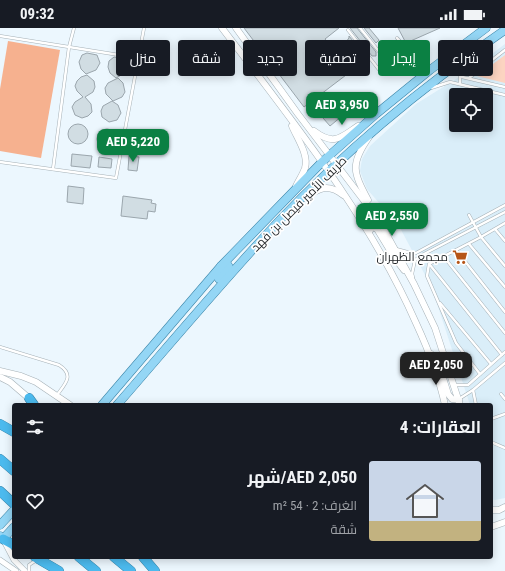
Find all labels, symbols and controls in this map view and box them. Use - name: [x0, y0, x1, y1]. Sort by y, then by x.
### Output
- text: 09:32: [20, 5, 54, 23]
- chip: منزل: [116, 40, 170, 76]
- chip: شقة: [178, 40, 235, 76]
- chip: جديد: [243, 40, 297, 76]
- chip: تصفية: [305, 40, 370, 76]
- chip: إيجار: [378, 40, 430, 76]
- chip: شراء: [438, 40, 493, 76]
- map controls: [449, 88, 493, 132]
- button: locate: [449, 88, 493, 132]
- pin: AED 3,950: [296, 92, 388, 126]
- text: AED 3,950: [315, 97, 369, 112]
- pin: AED 5,220: [87, 129, 179, 163]
- text: AED 5,220: [106, 134, 160, 149]
- street label: طريف الأمير فيصل بن فهد: [249, 153, 350, 254]
- pin: AED 2,550: [346, 203, 438, 237]
- text: AED 2,550: [365, 208, 419, 223]
- supermarket icon: مجمع الظهران: [451, 248, 469, 266]
- place label: مجمع الظهران: [376, 250, 448, 265]
- pin: AED 2,050: [390, 352, 482, 386]
- text: AED 2,050: [409, 357, 463, 372]
- icon: filters: [24, 416, 46, 438]
- text: العقارات: 4: [400, 417, 481, 437]
- text: AED 2,050/شهر: [248, 467, 357, 487]
- icon: home: [401, 477, 449, 525]
- icon: heart: [24, 490, 46, 512]
- text: الغرف: 2 · 54 m²: [273, 498, 357, 513]
- text: شقة: [330, 522, 357, 537]

